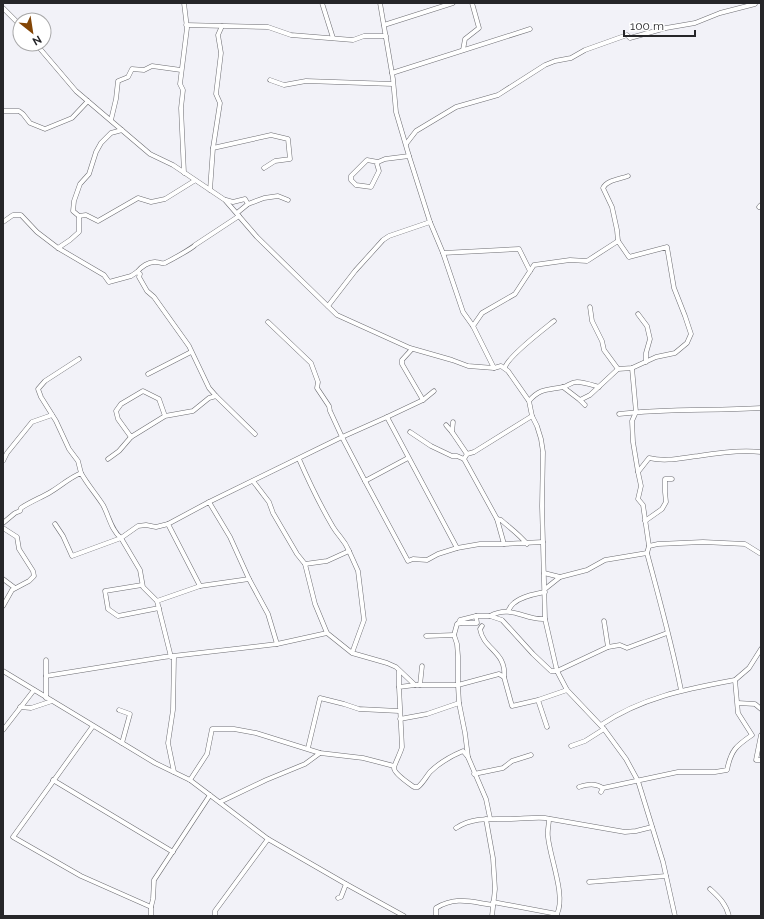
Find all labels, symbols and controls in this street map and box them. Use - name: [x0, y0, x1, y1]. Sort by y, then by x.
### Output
- north arrow: [12, 12, 52, 52]
- scale bar: [624, 12, 695, 38]
- text: 100 m: [630, 19, 664, 33]
- text: N: [30, 32, 44, 48]

